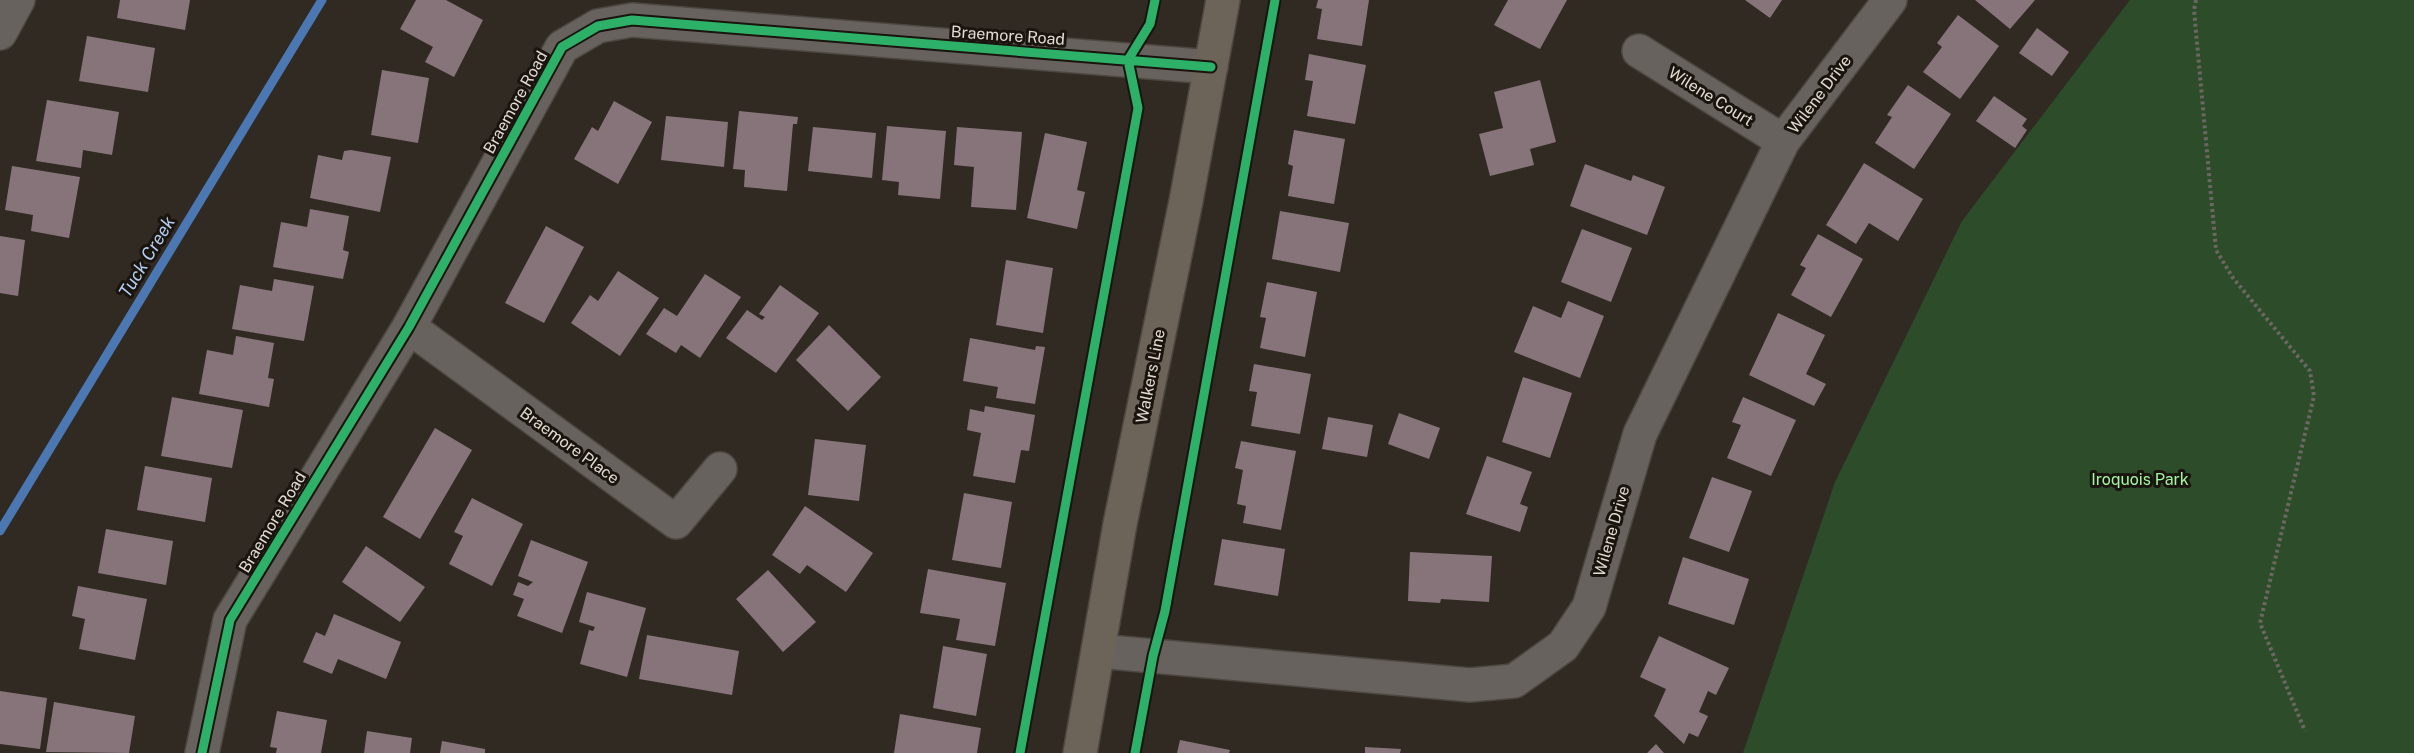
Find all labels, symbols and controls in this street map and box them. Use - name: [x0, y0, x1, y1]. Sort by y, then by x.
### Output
- street label: Braemore Road: [950, 22, 1066, 49]
- street label: Braemore Road: [479, 48, 551, 157]
- street label: Wilene Drive: [1784, 51, 1855, 137]
- street label: Wilene Court: [1665, 63, 1757, 130]
- water label: Tuck Creek: [114, 212, 179, 301]
- street label: Walkers Line: [1132, 327, 1169, 425]
- street label: Braemore Place: [516, 403, 623, 488]
- street label: Braemore Road: [235, 468, 310, 576]
- park label: Iroquois Park: [2091, 470, 2189, 489]
- street label: Wilene Drive: [1590, 484, 1633, 579]

